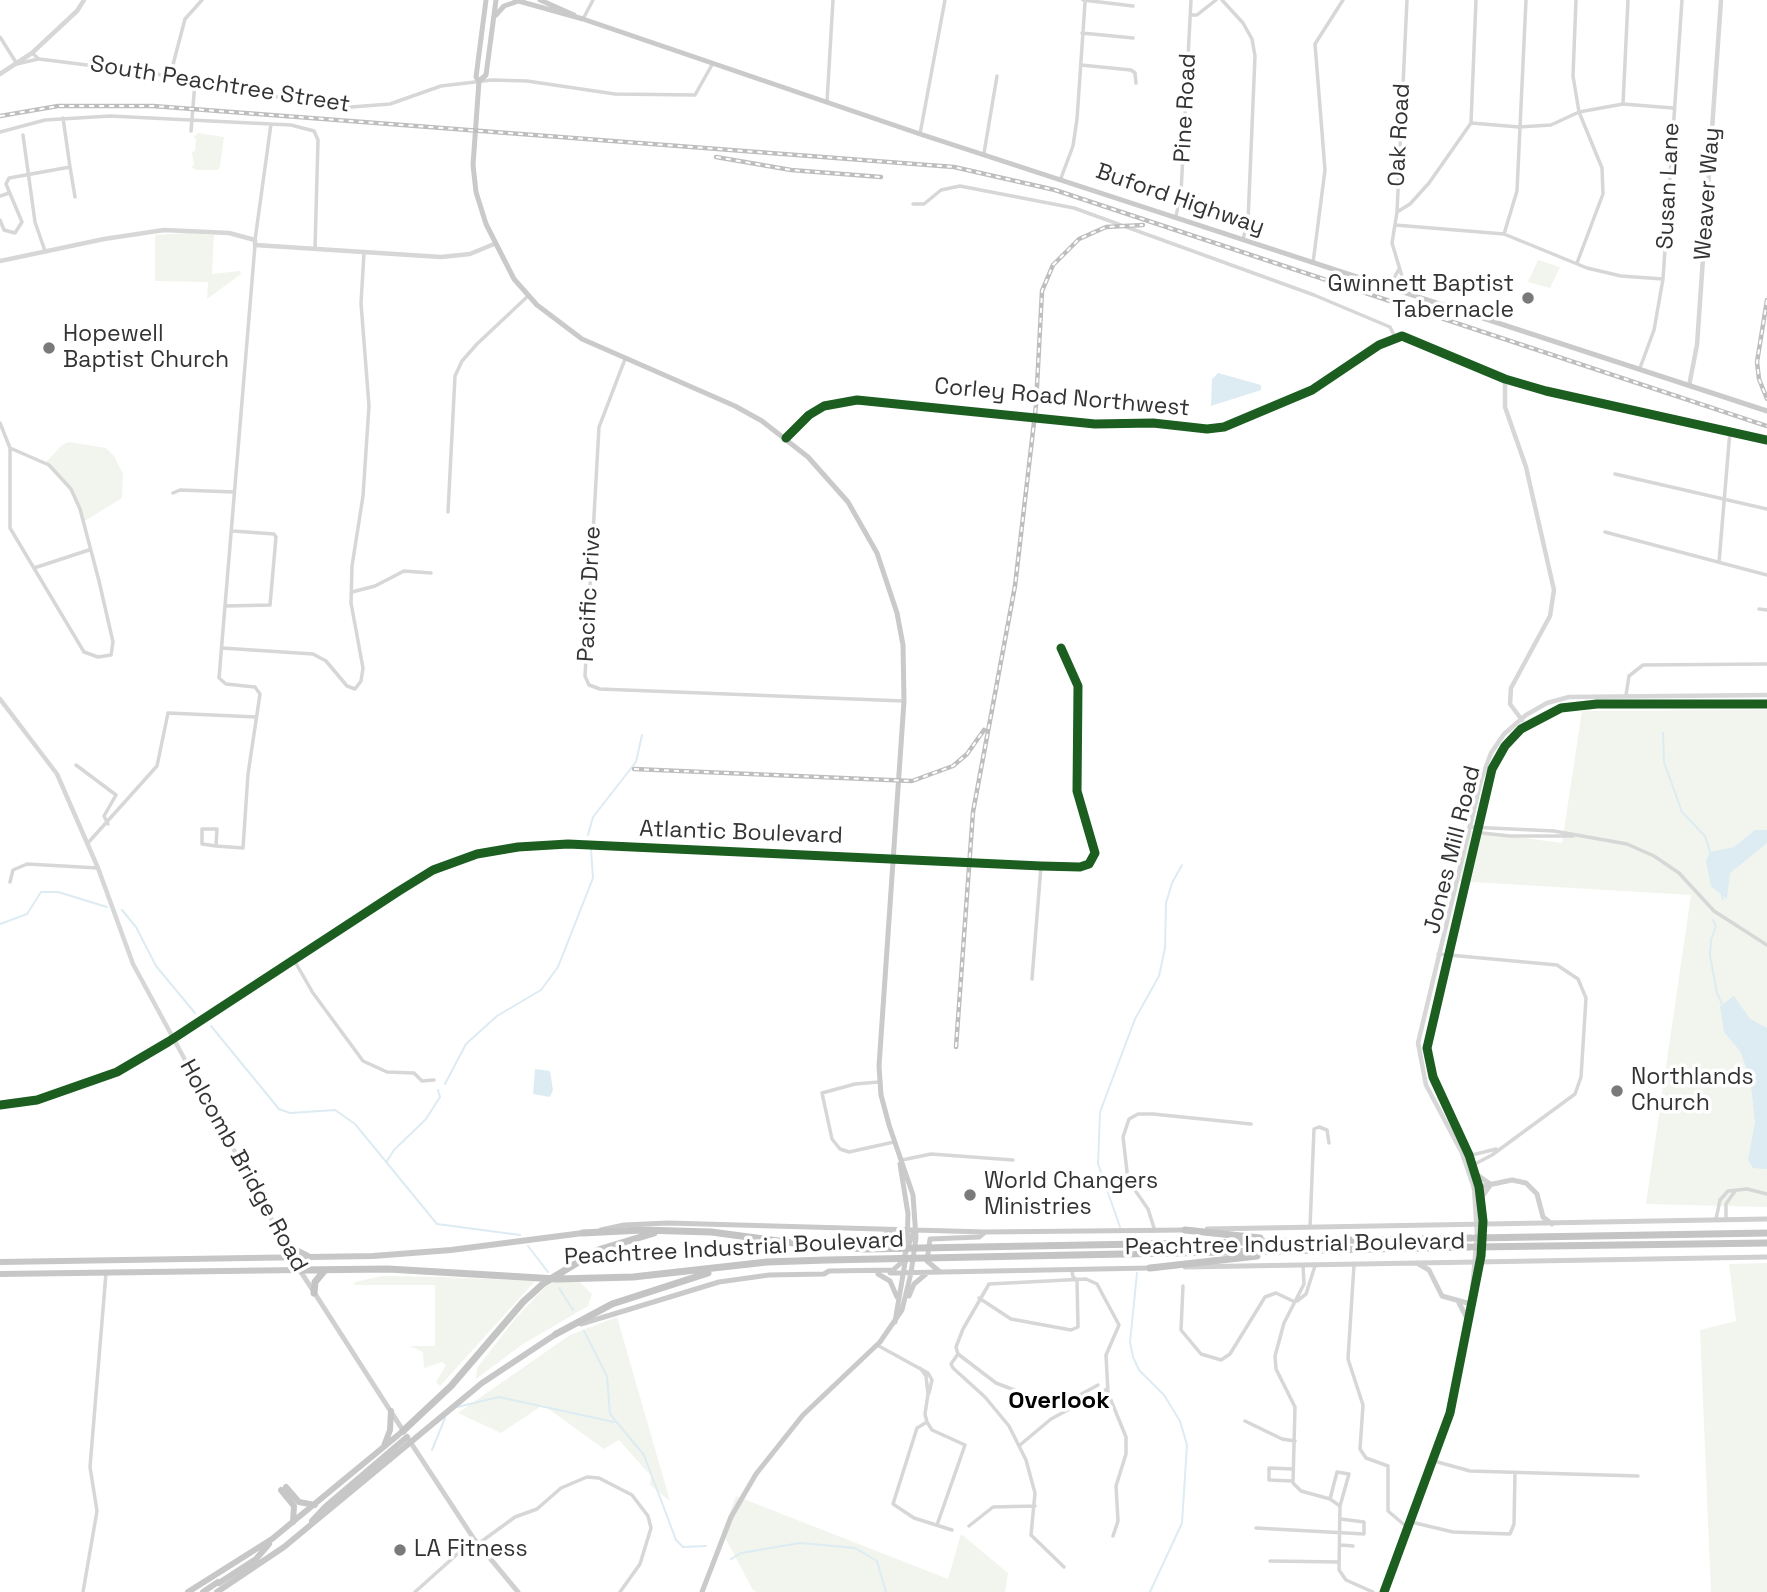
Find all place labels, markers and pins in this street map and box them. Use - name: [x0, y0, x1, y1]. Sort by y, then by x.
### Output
- place label: Gwinnett Baptist Tabernacle: [1328, 271, 1514, 325]
- marker: Gwinnett Baptist Tabernacle: [1520, 290, 1536, 306]
- place label: Hopewell Baptist Church: [63, 321, 229, 375]
- marker: Hopewell Baptist Church: [41, 340, 57, 356]
- place label: Northlands Church: [1631, 1064, 1754, 1118]
- marker: Northlands Church: [1609, 1083, 1625, 1099]
- place label: World Changers Ministries: [984, 1168, 1158, 1222]
- marker: World Changers Ministries: [962, 1187, 978, 1203]
- place label: LA Fitness: [414, 1536, 528, 1564]
- marker: LA Fitness: [392, 1542, 408, 1558]

